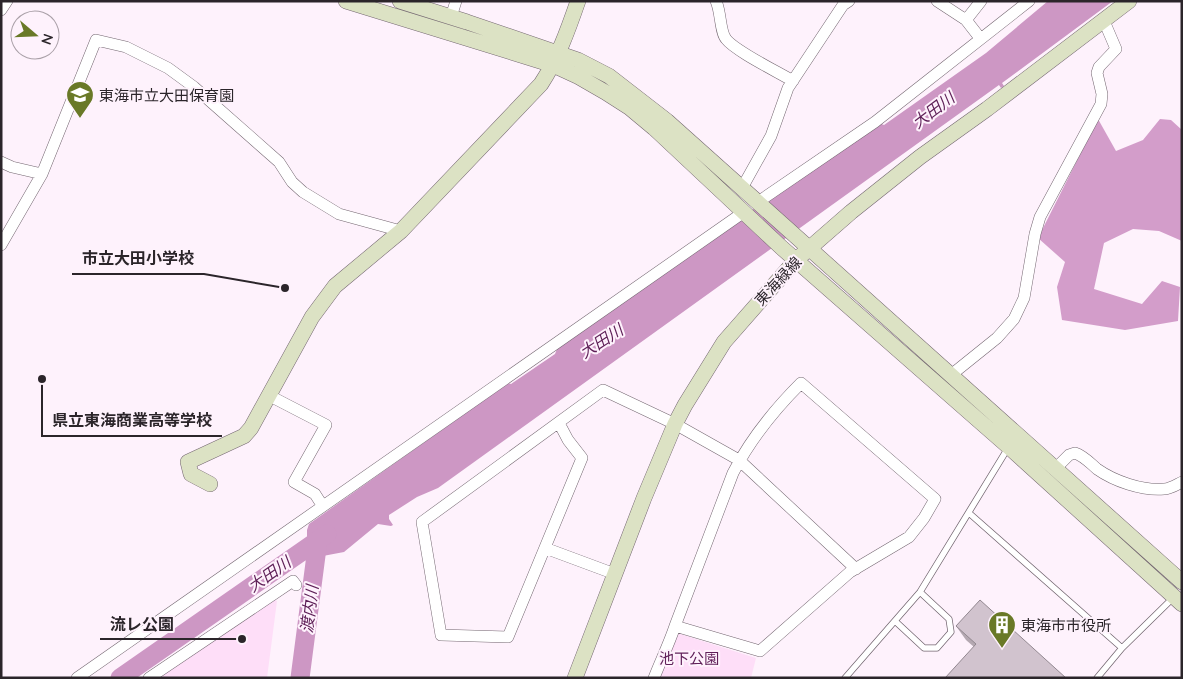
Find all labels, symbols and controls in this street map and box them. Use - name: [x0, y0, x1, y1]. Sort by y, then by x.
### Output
- north arrow: [10, 10, 60, 60]
- text: N: [37, 31, 57, 47]
- school or university icon: 東海市立大田保育園: [65, 80, 95, 119]
- place label: 東海市立大田保育園: [99, 86, 234, 105]
- water label: 大田川: [908, 86, 960, 132]
- callout: 市立大田小学校: [72, 243, 204, 274]
- text: 市立大田小学校: [82, 248, 194, 268]
- street label: 東海緑線: [751, 253, 805, 309]
- water label: 大田川: [575, 318, 628, 362]
- callout: 県立東海商業高等学校: [42, 405, 222, 436]
- text: 県立東海商業高等学校: [52, 410, 212, 430]
- water label: 大田川: [244, 551, 296, 596]
- water label: 渡内川: [296, 582, 322, 634]
- callout: 流レ公園: [100, 608, 184, 639]
- building icon: 東海市市役所: [987, 610, 1017, 649]
- text: 流レ公園: [110, 614, 174, 634]
- place label: 東海市市役所: [1021, 616, 1111, 635]
- park label: 池下公園: [659, 649, 719, 668]

